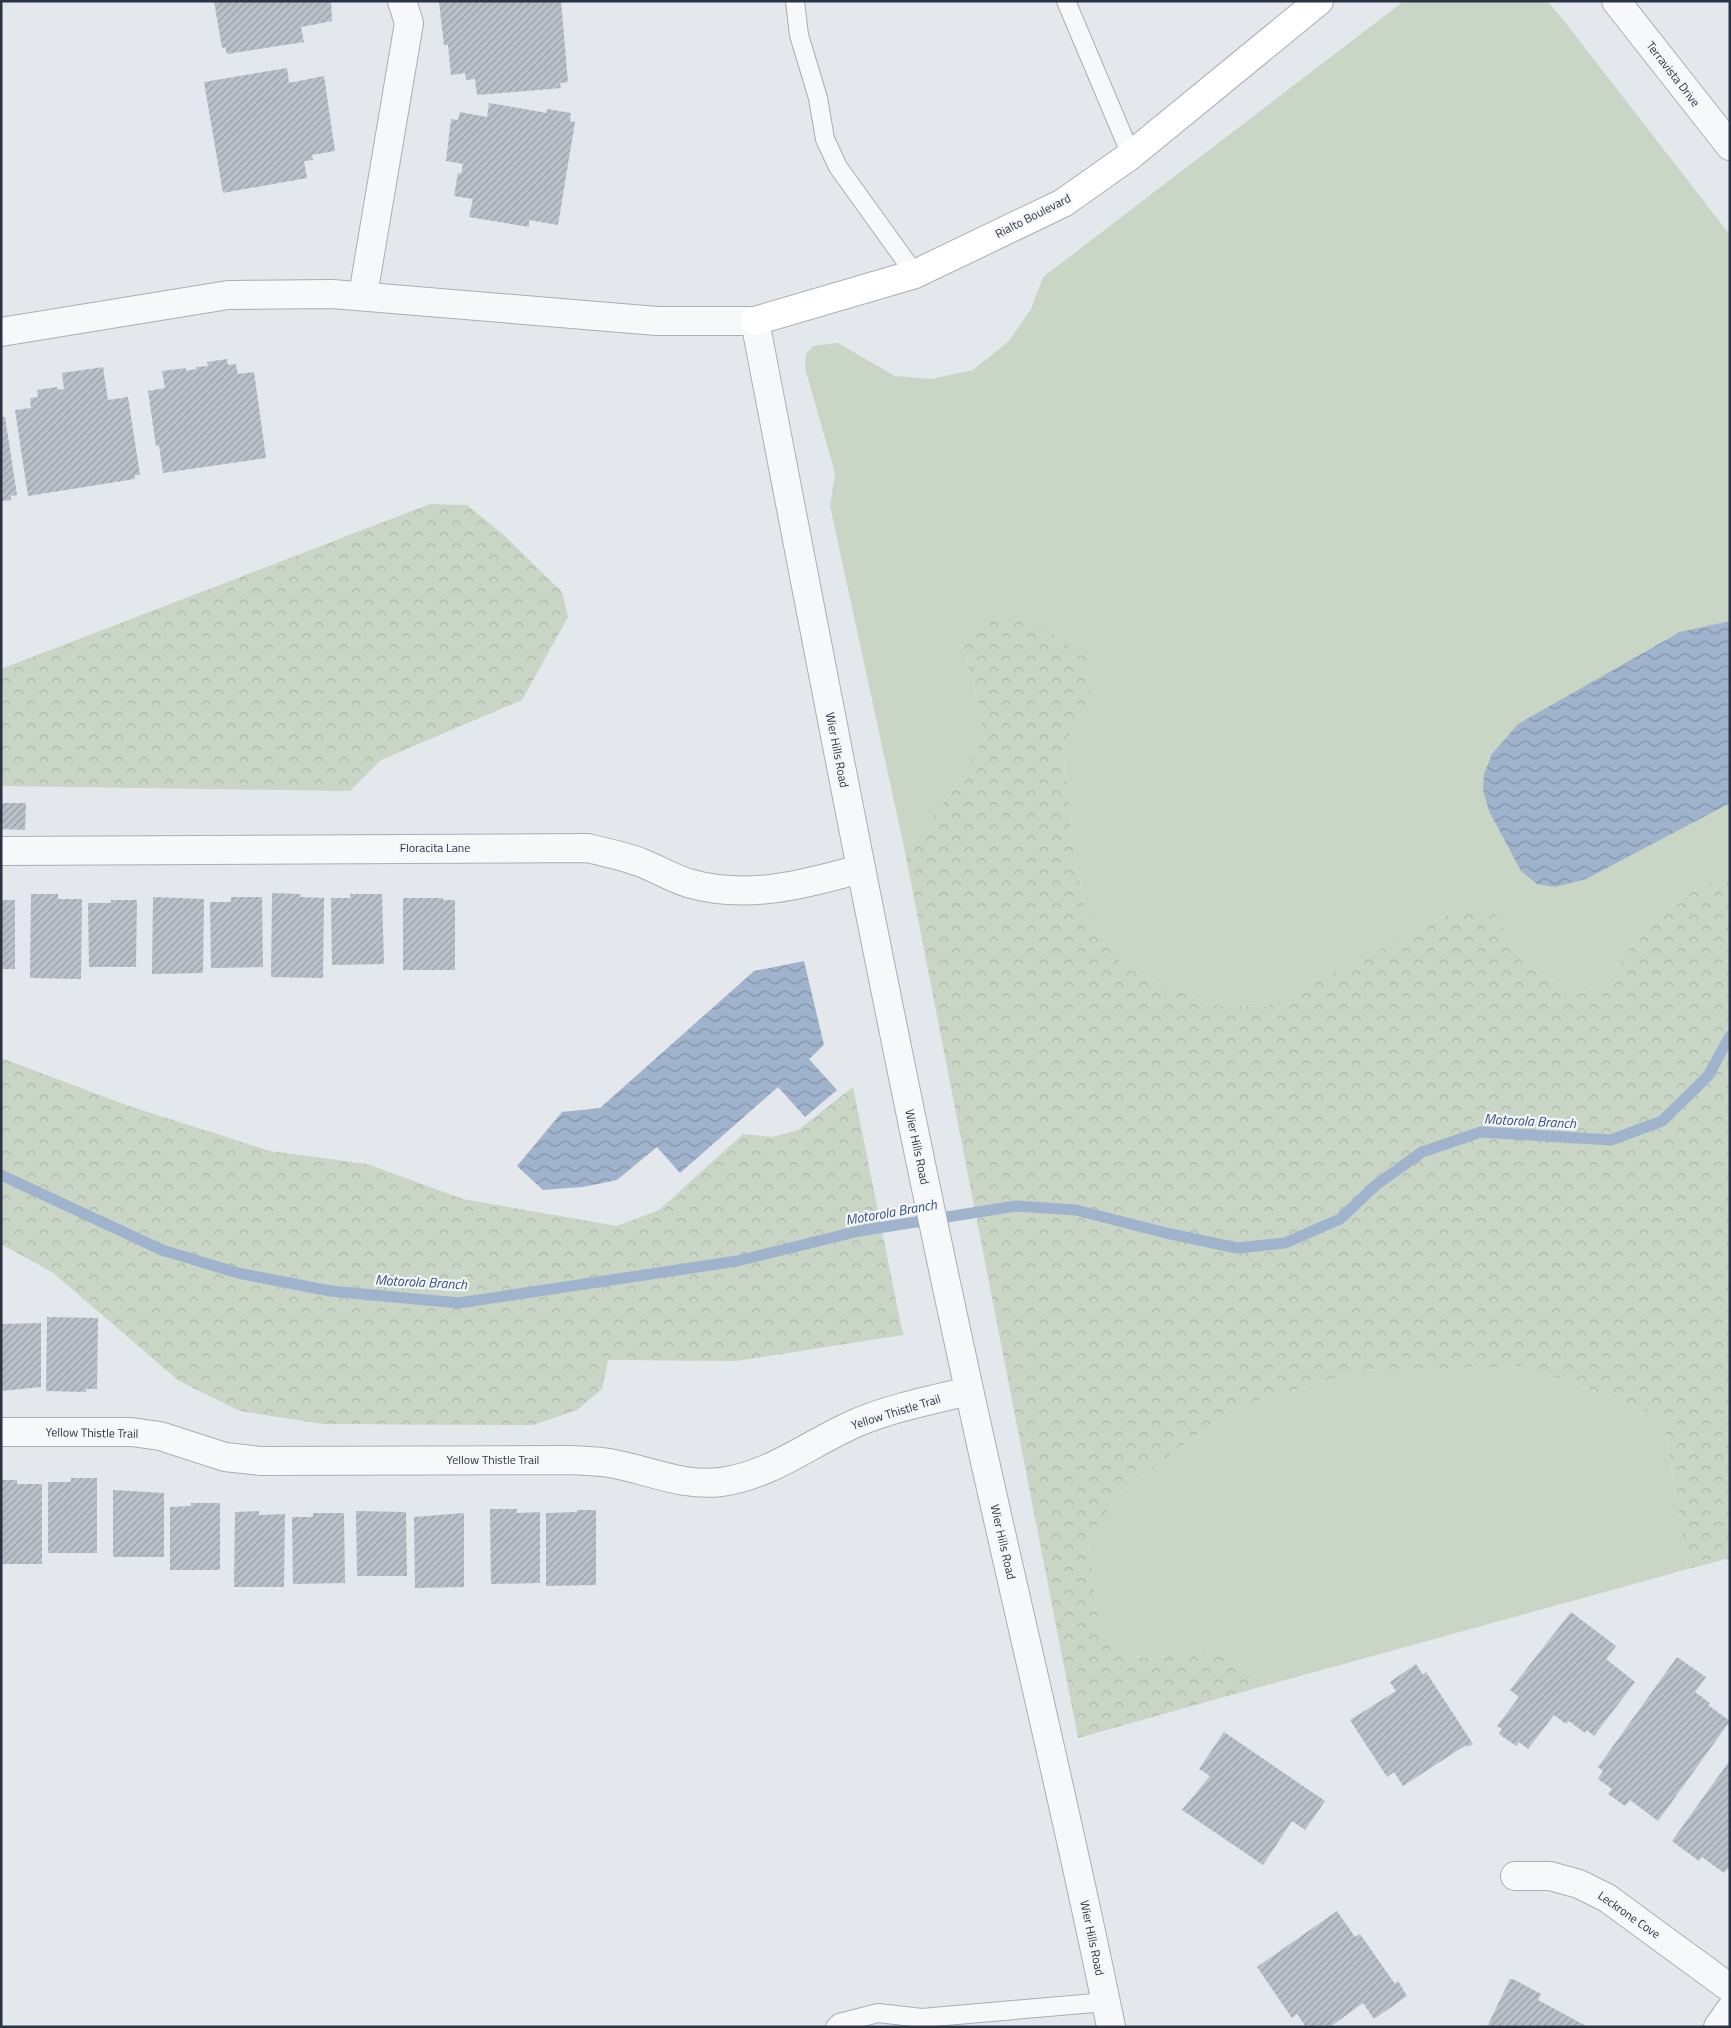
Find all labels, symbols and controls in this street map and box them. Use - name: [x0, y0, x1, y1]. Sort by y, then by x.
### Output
- street label: Terravista Drive: [1642, 37, 1705, 111]
- street label: Rialto Boulevard: [992, 188, 1074, 243]
- street label: Wier Hills Road: [821, 710, 854, 789]
- street label: Floracita Lane: [400, 838, 470, 857]
- street label: Wier Hills Road: [900, 1107, 935, 1186]
- water label: Motorola Branch: [1483, 1108, 1578, 1133]
- water label: Motorola Branch: [844, 1193, 939, 1230]
- water label: Motorola Branch: [374, 1269, 469, 1294]
- street label: Yellow Thistle Trail: [849, 1389, 943, 1434]
- street label: Yellow Thistle Trail: [45, 1422, 139, 1443]
- street label: Yellow Thistle Trail: [447, 1450, 539, 1469]
- street label: Wier Hills Road: [986, 1502, 1021, 1581]
- street label: Leckrone Cove: [1594, 1886, 1664, 1943]
- street label: Wier Hills Road: [1075, 1898, 1110, 1977]

